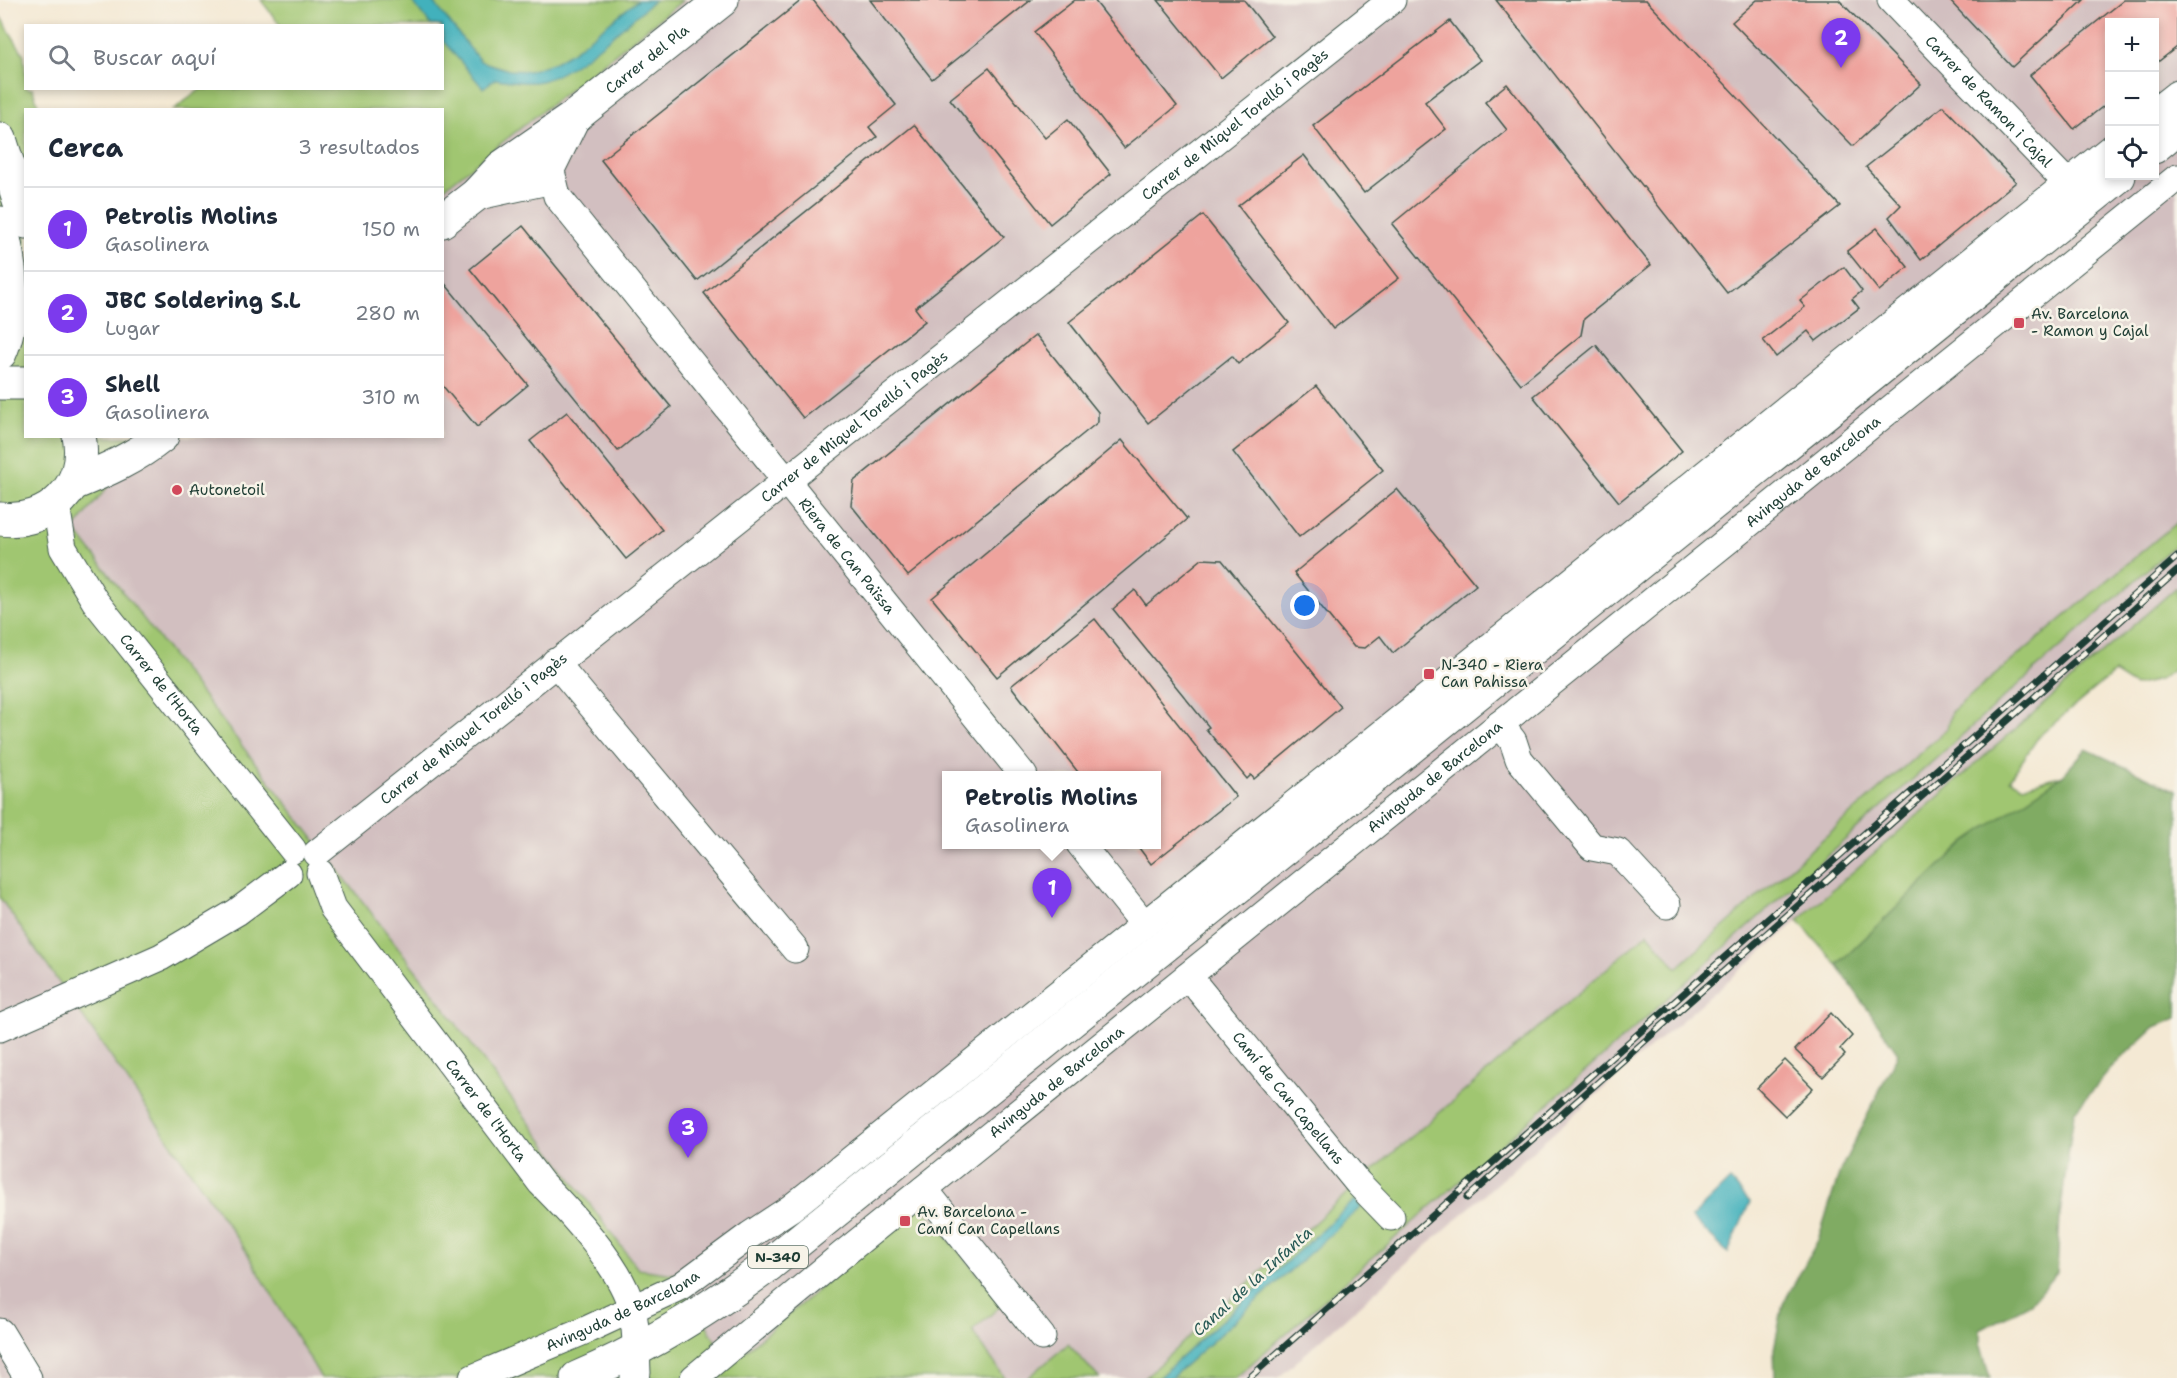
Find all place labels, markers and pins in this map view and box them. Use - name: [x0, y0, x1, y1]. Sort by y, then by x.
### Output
- pin: 2: [1822, 19, 1860, 68]
- place label: Av. Barcelona - Ramon y Cajal: [2031, 304, 2149, 341]
- marker: Av. Barcelona - Ramon y Cajal: [2012, 316, 2026, 330]
- place label: Autonetoil: [189, 480, 265, 500]
- marker: Autonetoil: [170, 483, 184, 497]
- place label: N-340 - Riera Can Pahissa: [1441, 655, 1544, 692]
- marker: N-340 - Riera Can Pahissa: [1422, 667, 1436, 681]
- pin: 1: [1032, 868, 1072, 918]
- pin: 3: [668, 1108, 708, 1158]
- place label: Av. Barcelona - Camí Can Capellans: [917, 1202, 1060, 1239]
- marker: Av. Barcelona - Camí Can Capellans: [898, 1214, 912, 1228]

